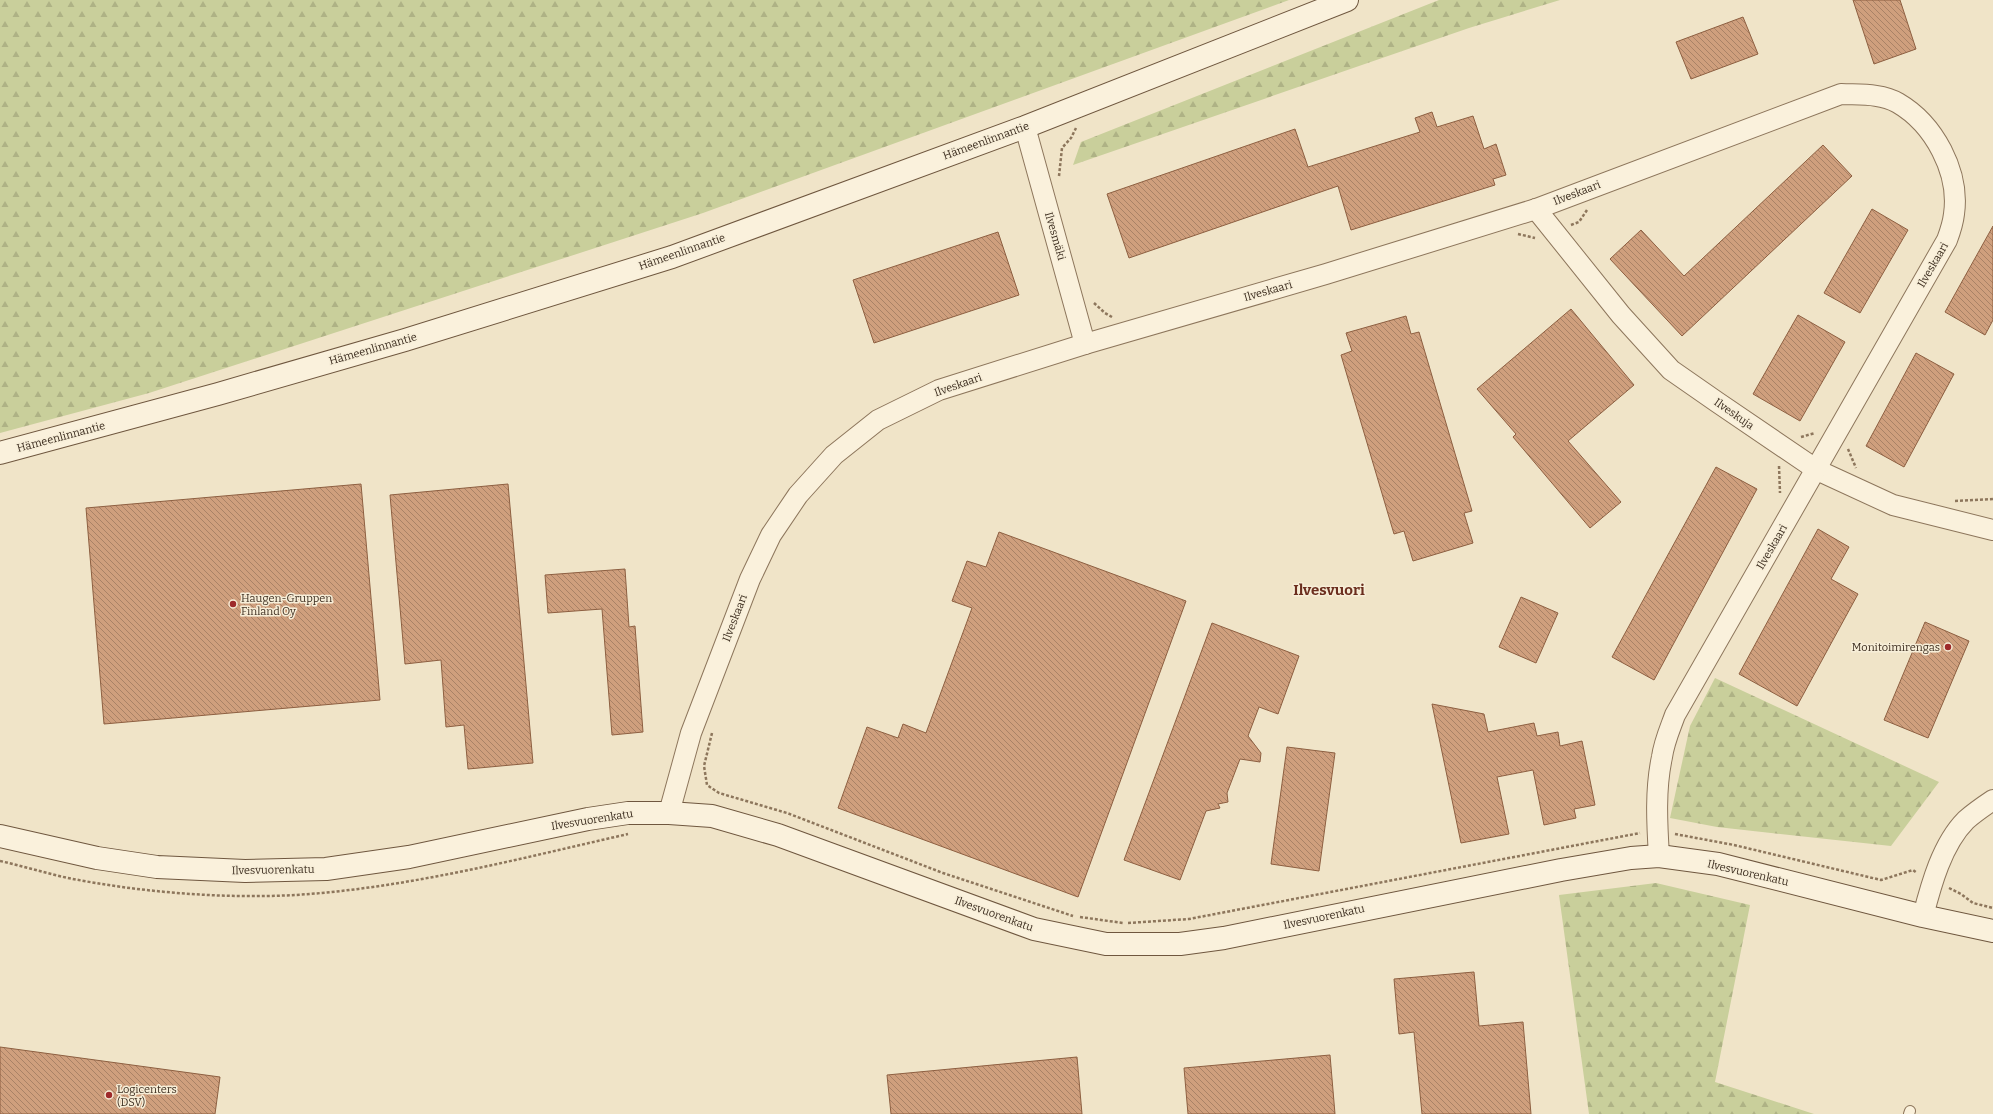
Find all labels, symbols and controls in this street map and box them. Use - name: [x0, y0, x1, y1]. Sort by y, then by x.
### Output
- street label: Hämeenlinnantie: [941, 119, 1031, 163]
- street label: Ilveskaari: [1551, 178, 1603, 208]
- street label: Ilvesmäki: [1042, 210, 1068, 262]
- street label: Hämeenlinnantie: [637, 231, 727, 273]
- street label: Ilveskaari: [1915, 240, 1951, 290]
- street label: Ilveskaari: [1242, 278, 1294, 304]
- street label: Hämeenlinnantie: [328, 330, 418, 368]
- street label: Ilveskaari: [932, 371, 984, 399]
- street label: Ilveskuja: [1712, 396, 1756, 432]
- street label: Hämeenlinnantie: [15, 419, 107, 455]
- street label: Ilveskaari: [1754, 522, 1790, 572]
- district label: Ilvesvuori: [1293, 581, 1365, 599]
- place label: Haugen-Gruppen Finland Oy: [241, 592, 332, 618]
- street label: Ilveskaari: [720, 592, 750, 644]
- marker: Haugen-Gruppen Finland Oy: [228, 599, 238, 609]
- place label: Monitoimirengas: [1852, 641, 1940, 654]
- marker: Monitoimirengas: [1943, 642, 1953, 652]
- street label: Ilvesvuorenkatu: [550, 807, 634, 833]
- street label: Ilvesvuorenkatu: [1706, 857, 1790, 889]
- street label: Ilvesvuorenkatu: [231, 863, 315, 877]
- street label: Ilvesvuorenkatu: [953, 894, 1035, 934]
- street label: Ilvesvuorenkatu: [1282, 902, 1366, 932]
- place label: Logicenters (DSV): [117, 1083, 177, 1109]
- marker: Logicenters (DSV): [104, 1090, 114, 1100]

